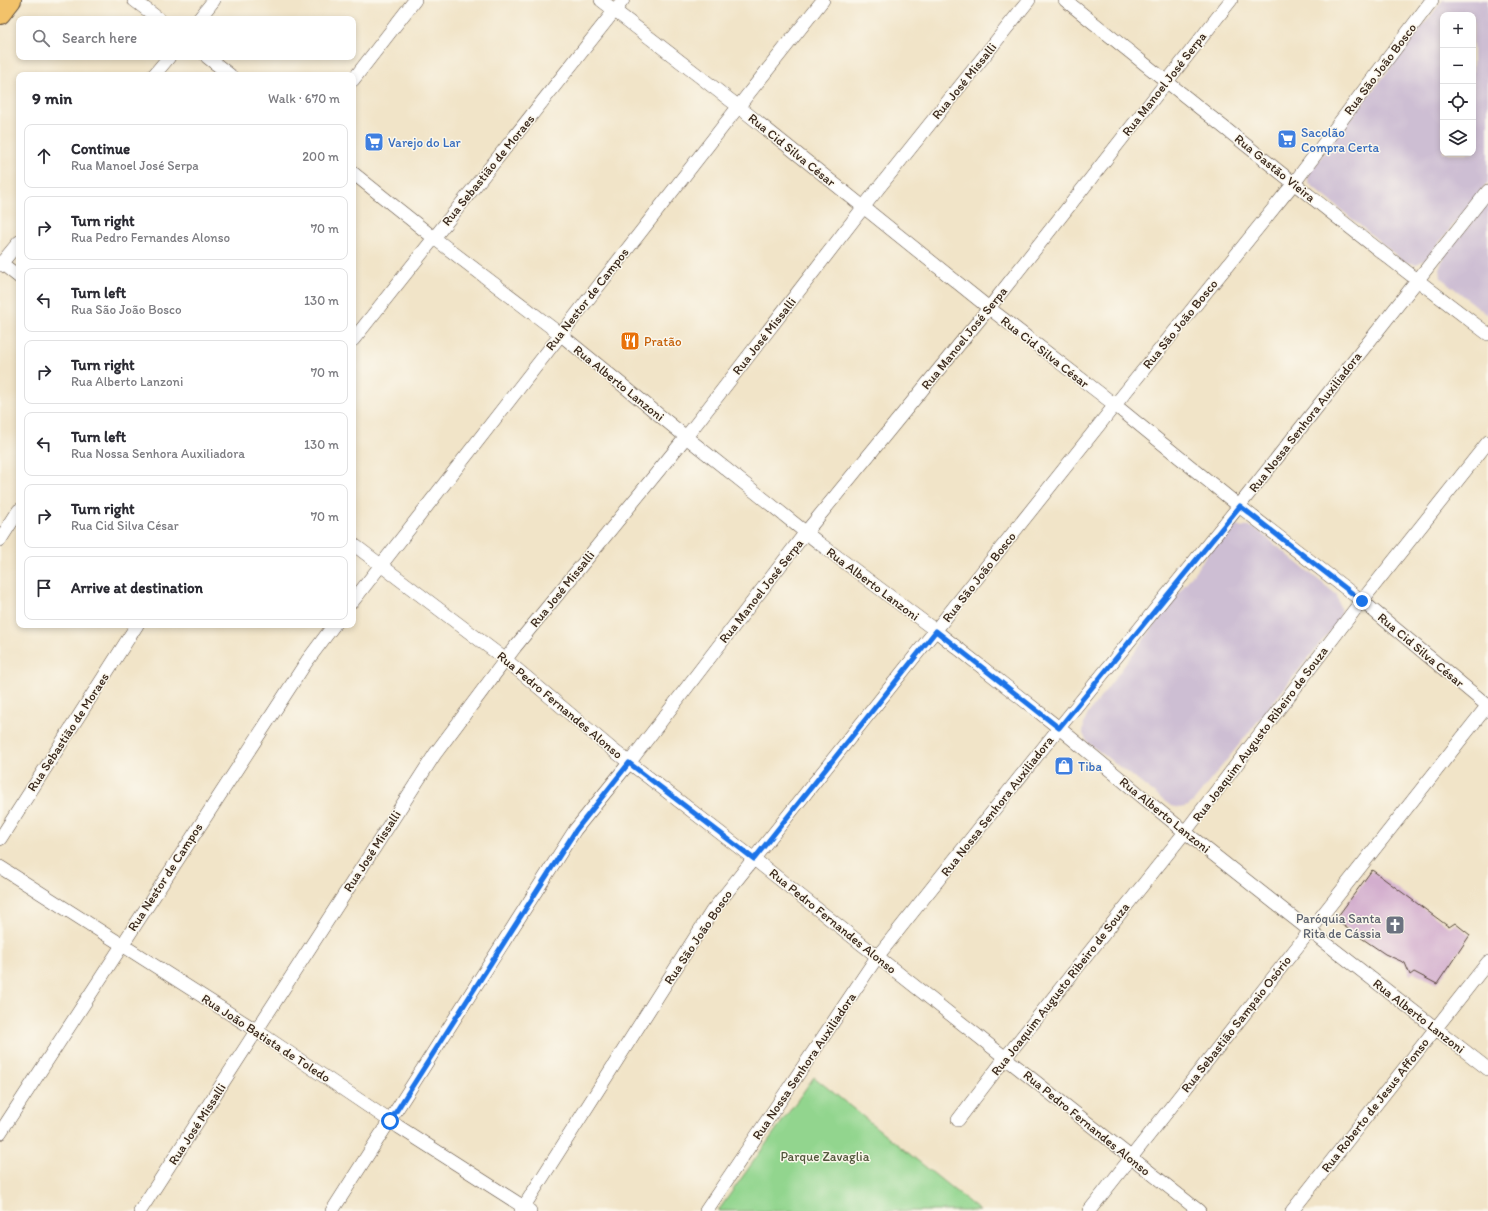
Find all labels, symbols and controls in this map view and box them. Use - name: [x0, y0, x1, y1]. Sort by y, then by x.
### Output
- map controls: [1440, 12, 1476, 156]
- button: +: [1440, 12, 1476, 48]
- search box: [16, 16, 356, 60]
- street label: Rua São João Bosco: [1341, 20, 1419, 118]
- icon: search: [30, 27, 52, 49]
- text: Search here: [62, 29, 137, 47]
- street label: Rua Manoel José Serpa: [1119, 29, 1210, 139]
- street label: Rua José Missalli: [929, 40, 999, 122]
- button: −: [1440, 48, 1476, 84]
- button: locate: [1440, 84, 1476, 120]
- text: 9 min: [32, 88, 72, 108]
- text: Walk · 670 m: [268, 91, 340, 106]
- street label: Rua Cid Silva César: [745, 110, 839, 190]
- street label: Rua Sebastião de Moraes: [439, 111, 538, 229]
- button: layers: [1440, 120, 1476, 156]
- place label: Sacolão Compra Certa: [1301, 125, 1379, 155]
- supermarket icon: Sacolão Compra Certa: [1276, 128, 1298, 150]
- supermarket icon: Varejo do Lar: [363, 131, 385, 153]
- street label: Rua Gastão Vieira: [1232, 131, 1319, 205]
- place label: Varejo do Lar: [388, 135, 462, 150]
- text: Continue: [71, 140, 130, 158]
- icon: ahead: [33, 145, 55, 167]
- text: 200 m: [302, 149, 339, 164]
- text: Rua Manoel José Serpa: [71, 158, 199, 173]
- text: Turn right: [71, 212, 135, 230]
- icon: right: [33, 217, 55, 239]
- text: 70 m: [311, 221, 339, 236]
- text: Rua Pedro Fernandes Alonso: [71, 230, 230, 245]
- street label: Rua Nestor de Campos: [542, 245, 632, 353]
- street label: Rua São João Bosco: [1139, 276, 1221, 372]
- street label: Rua Manoel José Serpa: [918, 283, 1010, 392]
- text: Turn left: [71, 284, 126, 302]
- icon: left: [33, 289, 55, 311]
- text: 130 m: [304, 293, 339, 308]
- street label: Rua José Missalli: [729, 294, 799, 378]
- text: Rua São João Bosco: [71, 302, 182, 317]
- street label: Rua Cid Silva César: [998, 313, 1092, 391]
- restaurant icon: Pratão: [619, 330, 641, 352]
- place label: Pratão: [644, 334, 682, 349]
- street label: Rua Alberto Lanzoni: [571, 342, 667, 424]
- street label: Rua Nossa Senhora Auxiliadora: [1245, 349, 1365, 495]
- text: Turn right: [71, 356, 135, 374]
- icon: right: [33, 361, 55, 383]
- text: 70 m: [311, 365, 339, 380]
- text: Rua Alberto Lanzoni: [71, 374, 183, 389]
- text: Turn left: [71, 428, 126, 446]
- icon: left: [33, 433, 55, 455]
- text: 130 m: [304, 437, 339, 452]
- text: Rua Nossa Senhora Auxiliadora: [71, 446, 245, 461]
- text: Turn right: [71, 500, 135, 518]
- icon: right: [33, 505, 55, 527]
- text: 70 m: [311, 509, 339, 524]
- text: Rua Cid Silva César: [71, 518, 179, 533]
- street label: Rua São João Bosco: [939, 529, 1019, 625]
- street label: Rua Manoel José Serpa: [716, 536, 807, 646]
- street label: Rua Alberto Lanzoni: [824, 544, 922, 624]
- street label: Rua José Missalli: [527, 548, 597, 630]
- icon: arrive: [33, 577, 55, 599]
- text: Arrive at destination: [71, 579, 203, 597]
- route end: [1353, 592, 1371, 610]
- street label: Rua Cid Silva César: [1375, 610, 1467, 690]
- street label: Rua Joaquim Augusto Ribeiro de Souza: [1189, 643, 1331, 824]
- street label: Rua Pedro Fernandes Alonso: [494, 648, 626, 762]
- street label: Rua Sebastião de Moraes: [24, 670, 112, 794]
- street label: Rua Nossa Senhora Auxiliadora: [937, 733, 1057, 879]
- shop icon: Tiba: [1053, 755, 1075, 777]
- place label: Tiba: [1078, 759, 1102, 774]
- street label: Rua Alberto Lanzoni: [1117, 774, 1213, 856]
- street label: Rua José Missalli: [340, 807, 404, 895]
- street label: Rua Nestor de Campos: [124, 820, 206, 934]
- street label: Rua Pedro Fernandes Alonso: [766, 865, 900, 977]
- street label: Rua São João Bosco: [661, 887, 735, 987]
- street label: Rua Joaquim Augusto Ribeiro de Souza: [988, 899, 1133, 1078]
- place label: Paróquia Santa Rita de Cássia: [1296, 911, 1382, 941]
- church icon: Paróquia Santa Rita de Cássia: [1384, 914, 1406, 936]
- street label: Rua Sebastião Sampaio Osório: [1178, 952, 1294, 1095]
- street label: Rua Alberto Lanzoni: [1370, 976, 1468, 1056]
- street label: Rua Nossa Senhora Auxiliadora: [749, 989, 859, 1142]
- street label: Rua João Batista de Toledo: [199, 991, 334, 1085]
- street label: Rua Roberto de Jesus Affonso: [1318, 1035, 1432, 1175]
- street label: Rua Pedro Fernandes Alonso: [1020, 1067, 1154, 1179]
- street label: Rua José Missalli: [165, 1080, 229, 1168]
- route start: [381, 1112, 399, 1130]
- park label: Parque Zavaglia: [781, 1149, 870, 1164]

